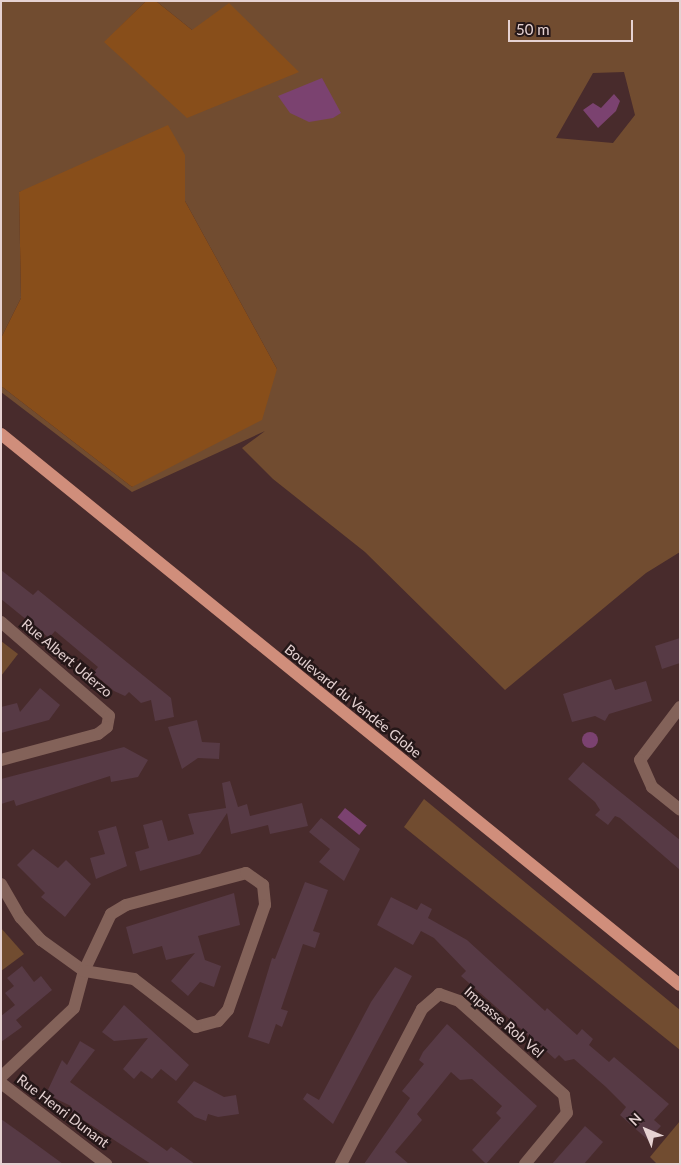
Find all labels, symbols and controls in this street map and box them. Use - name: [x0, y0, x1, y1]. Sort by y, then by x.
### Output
- scale bar: [511, 10, 636, 42]
- text: 50 m: [516, 20, 550, 38]
- street label: Rue Albert Uderzo: [18, 615, 116, 701]
- street label: Boulevard du Vendée Globe: [281, 641, 425, 761]
- street label: Impasse Rob Vel: [461, 983, 547, 1061]
- street label: Rue Henri Dunant: [14, 1071, 112, 1151]
- north arrow: [621, 1105, 671, 1155]
- text: N: [625, 1109, 645, 1129]

